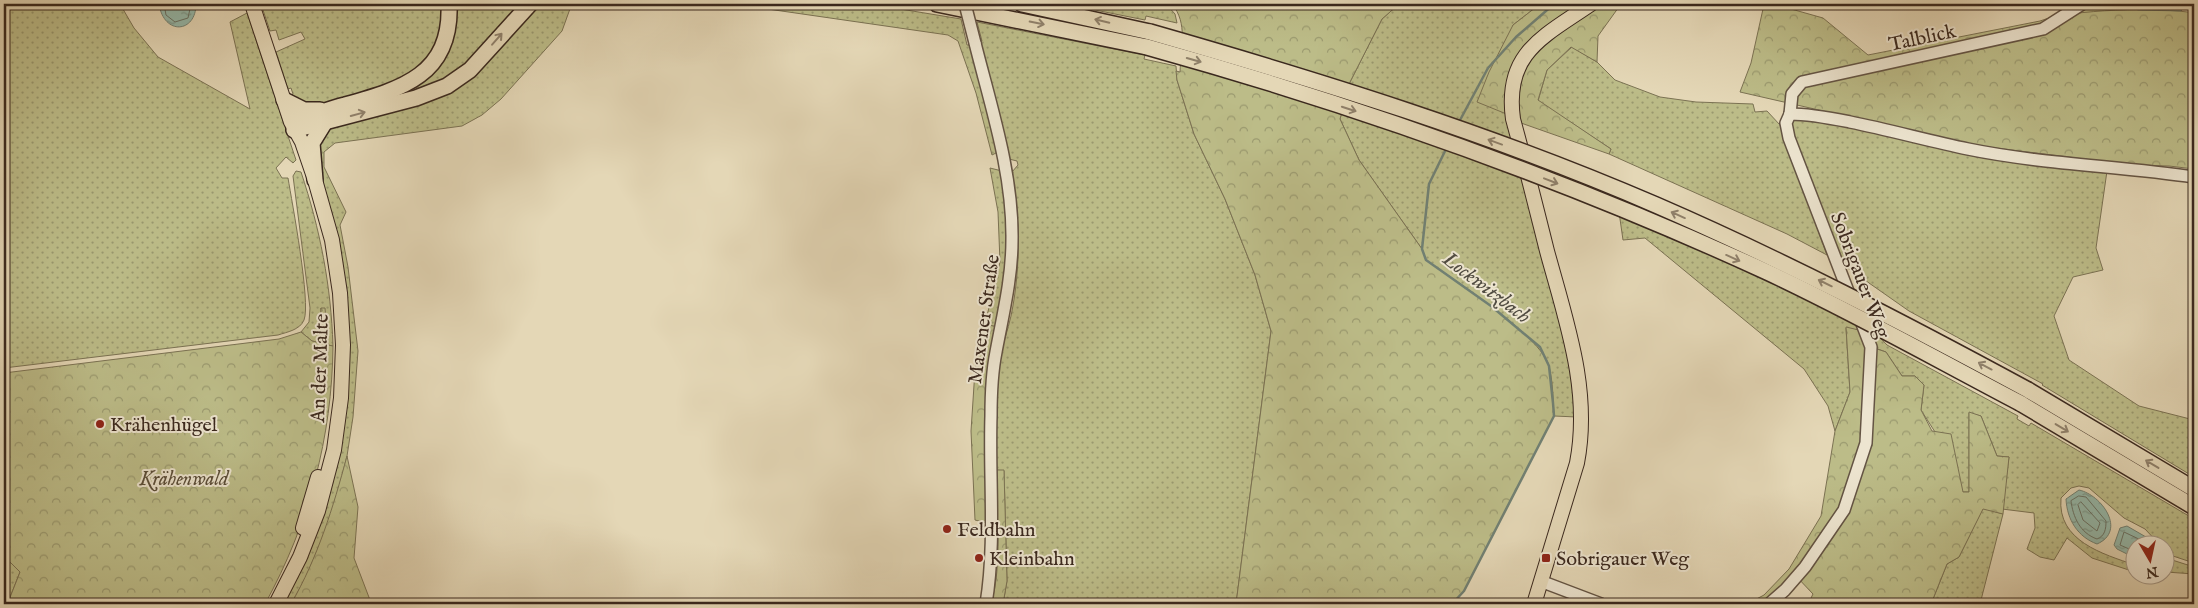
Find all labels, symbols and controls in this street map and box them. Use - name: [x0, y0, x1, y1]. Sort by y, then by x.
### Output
- one-way arrow: [1095, 16, 1111, 25]
- one-way arrow: [1028, 19, 1044, 28]
- street label: Talblick: [1887, 19, 1958, 58]
- one-way arrow: [491, 33, 503, 46]
- one-way arrow: [1185, 56, 1201, 66]
- one-way arrow: [1340, 105, 1356, 114]
- one-way arrow: [349, 108, 365, 118]
- one-way arrow: [1487, 137, 1503, 146]
- one-way arrow: [1544, 177, 1559, 186]
- one-way arrow: [1671, 209, 1686, 219]
- street label: Sobrigauer Weg: [1824, 209, 1896, 343]
- water label: Lockwitzbach: [1436, 246, 1536, 330]
- street label: Maxener Straße: [963, 253, 1006, 385]
- one-way arrow: [1725, 253, 1740, 263]
- one-way arrow: [1818, 278, 1833, 288]
- street label: An der Malte: [306, 313, 335, 424]
- one-way arrow: [1978, 361, 1993, 371]
- place label: Krähenhügel: [110, 413, 218, 438]
- marker: Krähenhügel: [94, 418, 106, 430]
- one-way arrow: [2054, 424, 2068, 434]
- one-way arrow: [2146, 459, 2160, 469]
- park label: Krähenwald: [139, 467, 230, 492]
- place label: Feldbahn: [957, 518, 1036, 543]
- marker: Feldbahn: [941, 523, 953, 535]
- north arrow: [2126, 536, 2176, 586]
- place label: Kleinbahn: [989, 547, 1075, 572]
- place label: Sobrigauer Weg: [1556, 547, 1690, 572]
- marker: Kleinbahn: [973, 552, 985, 564]
- marker: Sobrigauer Weg: [1540, 552, 1552, 564]
- text: N: [2144, 562, 2160, 582]

